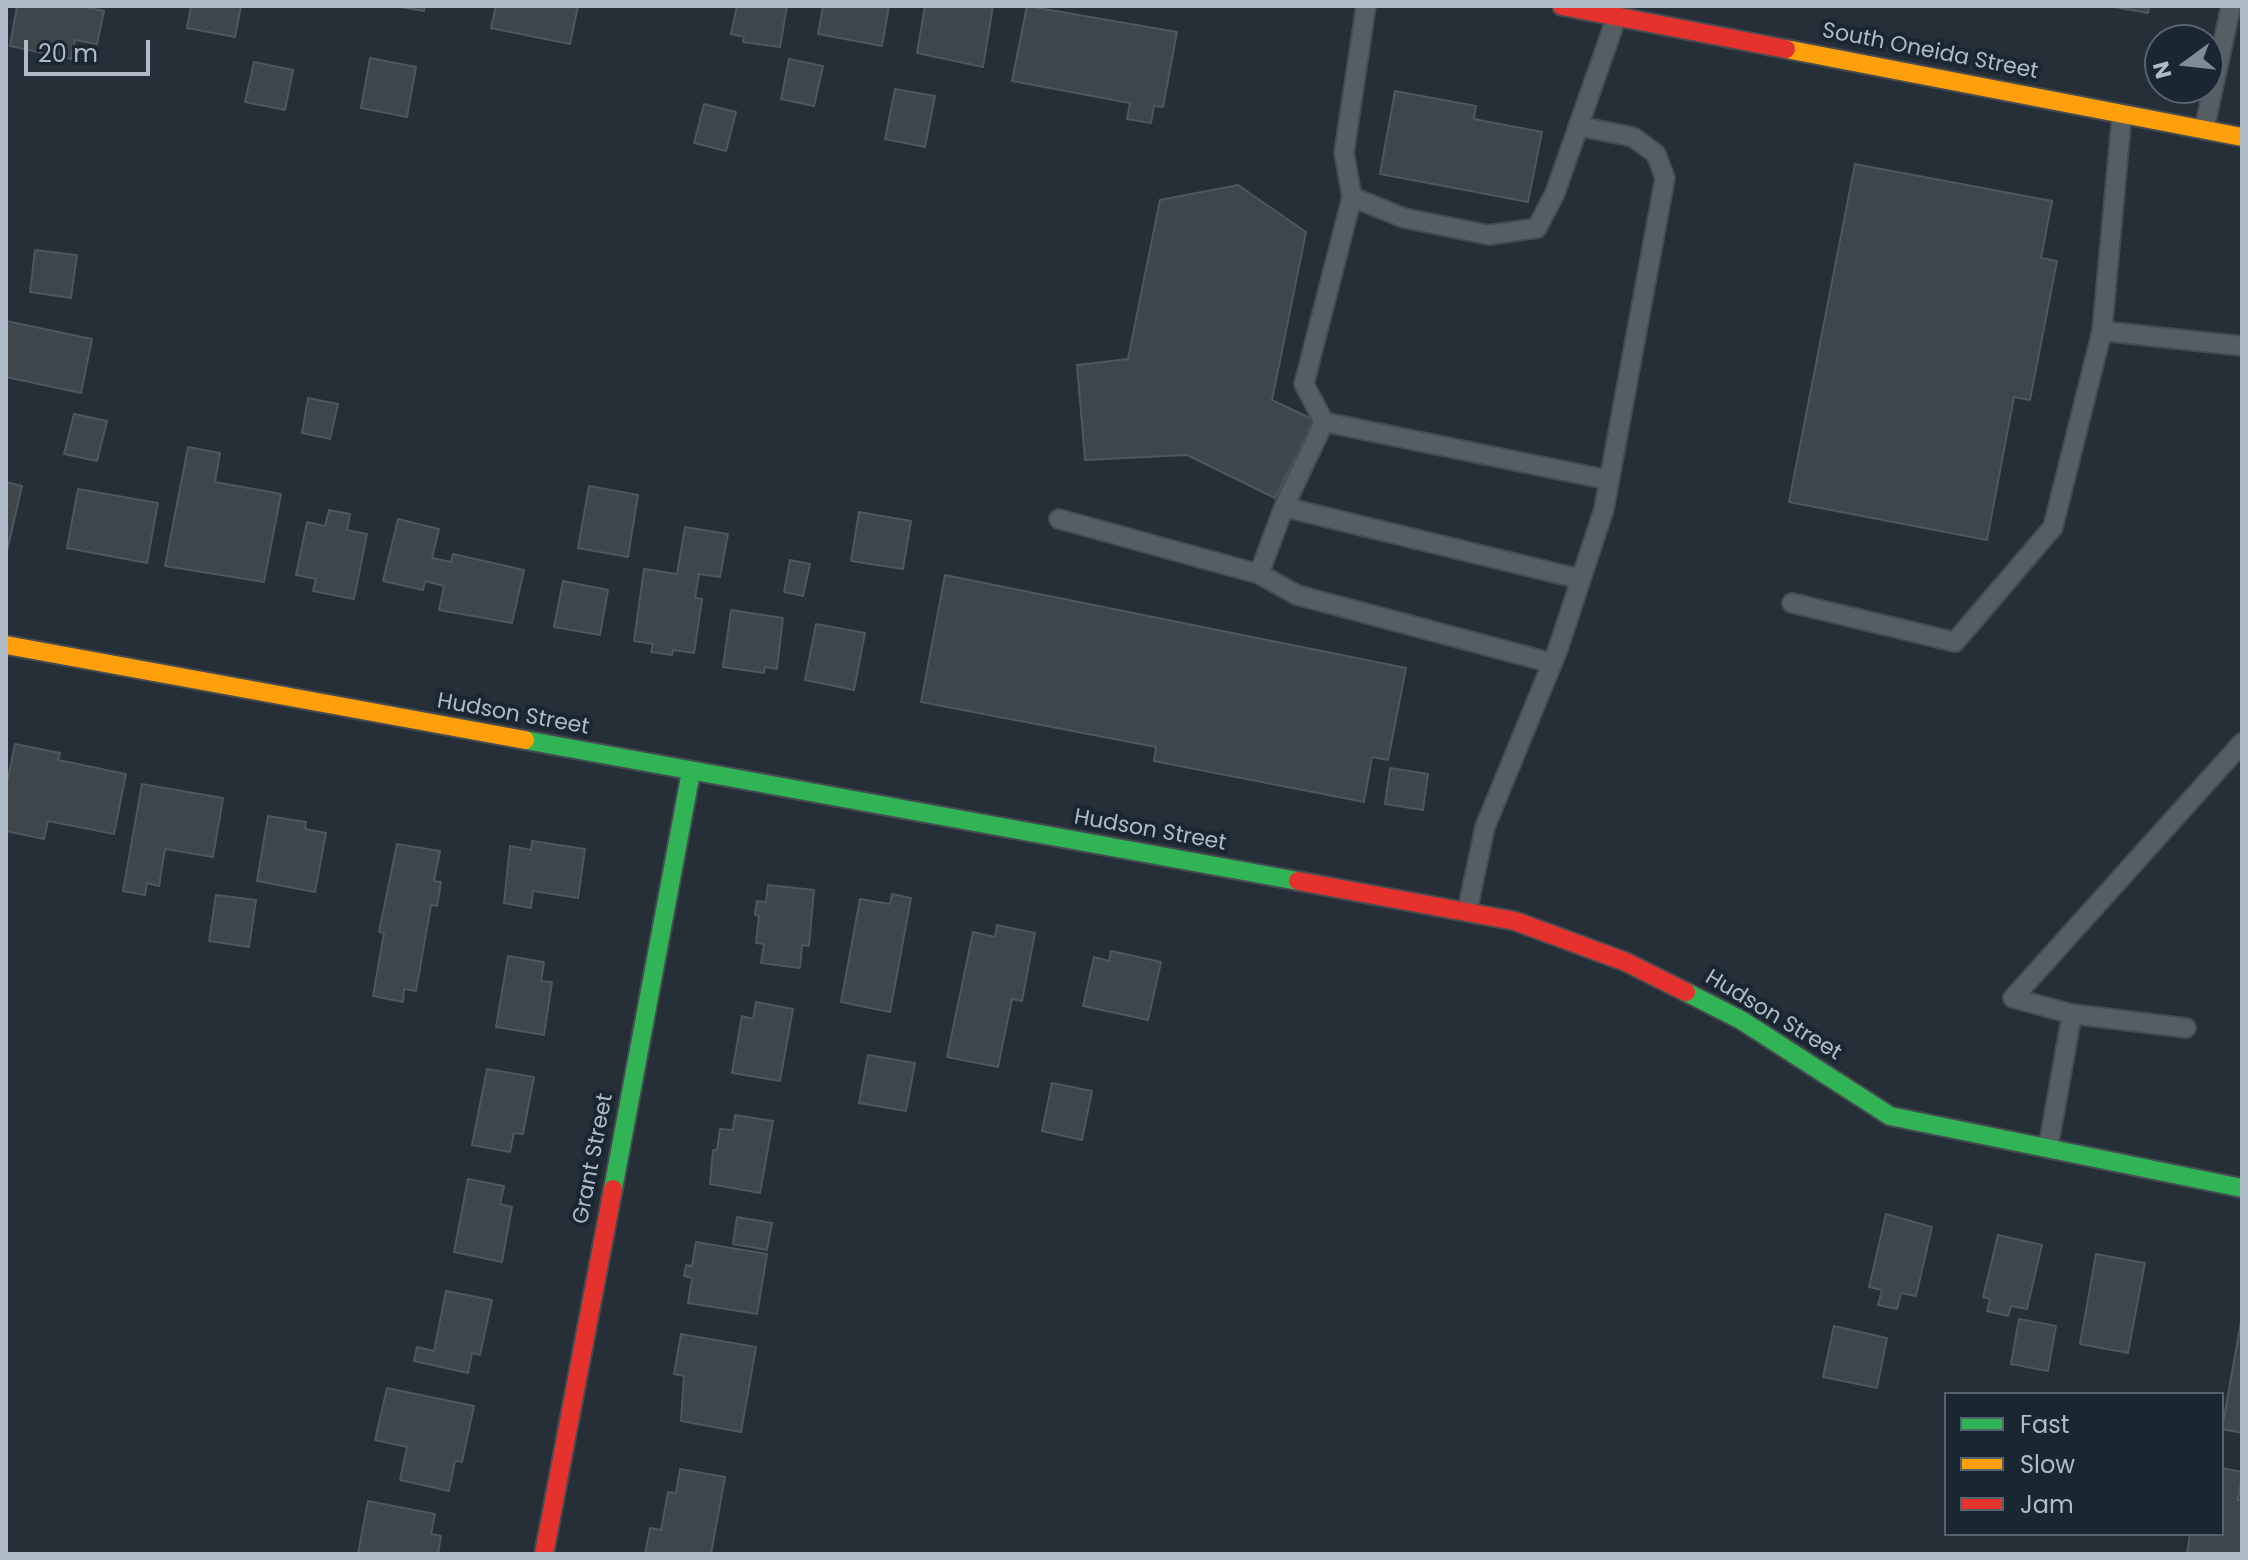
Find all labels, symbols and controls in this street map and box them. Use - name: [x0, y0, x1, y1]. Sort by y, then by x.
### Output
- street label: South Oneida Street: [1820, 18, 2040, 86]
- scale bar: [28, 24, 154, 74]
- north arrow: [2144, 24, 2224, 104]
- text: 20 m: [38, 37, 98, 70]
- text: N: [2145, 58, 2179, 82]
- street label: Hudson Street: [435, 689, 591, 741]
- street label: Hudson Street: [1072, 805, 1228, 857]
- street label: Hudson Street: [1700, 965, 1846, 1067]
- street label: Grant Street: [568, 1091, 620, 1227]
- legend: [1944, 1392, 2224, 1536]
- text: Fast: [2020, 1408, 2070, 1441]
- text: Slow: [2020, 1448, 2075, 1481]
- text: Jam: [2020, 1488, 2074, 1521]

